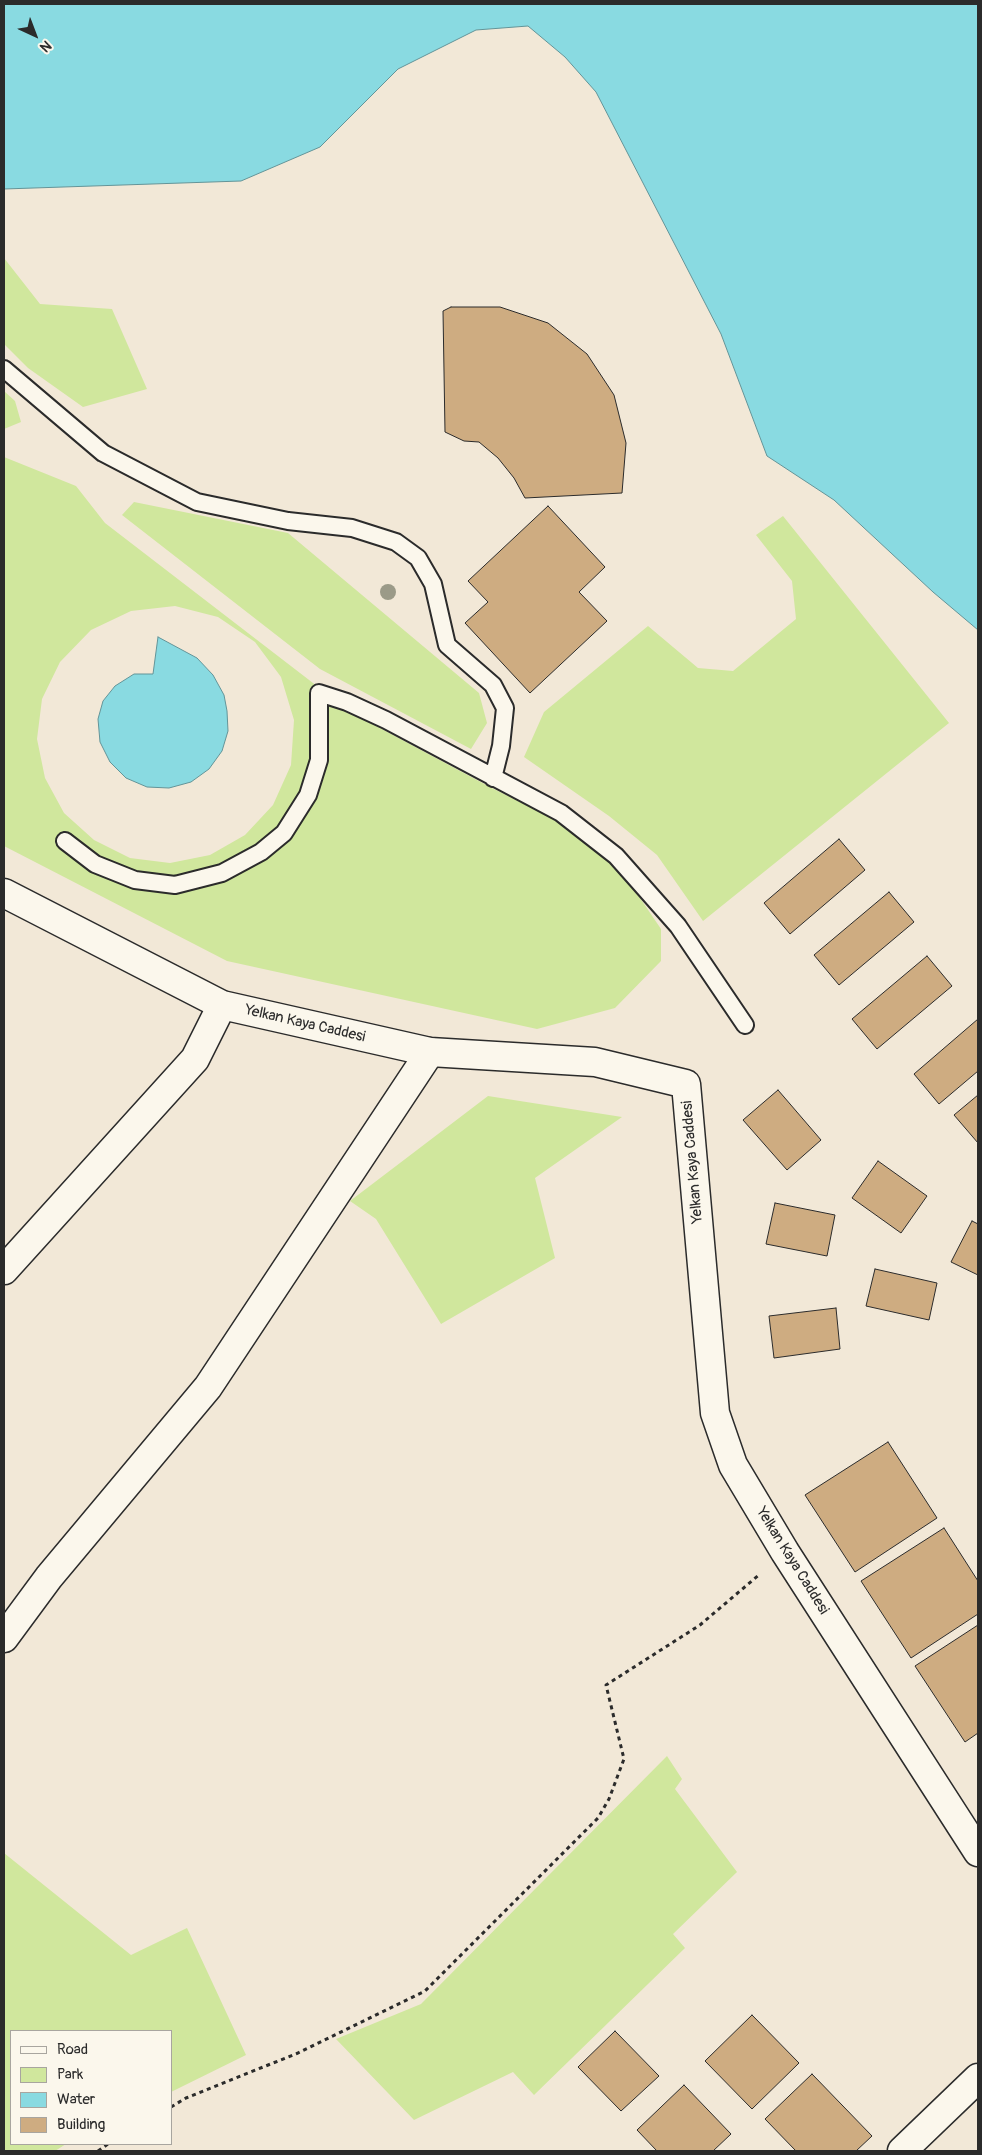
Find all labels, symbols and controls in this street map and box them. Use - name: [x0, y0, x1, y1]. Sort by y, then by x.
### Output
- north arrow: [10, 10, 60, 60]
- text: N: [36, 37, 55, 56]
- street label: Yelkan Kaya Caddesi: [243, 1001, 367, 1047]
- street label: Yelkan Kaya Caddesi: [679, 1100, 707, 1224]
- street label: Yelkan Kaya Caddesi: [752, 1504, 832, 1618]
- legend: [10, 2030, 172, 2145]
- text: Road: [57, 2040, 88, 2059]
- text: Park: [57, 2065, 83, 2084]
- text: Water: [57, 2090, 95, 2109]
- text: Building: [57, 2115, 105, 2134]

